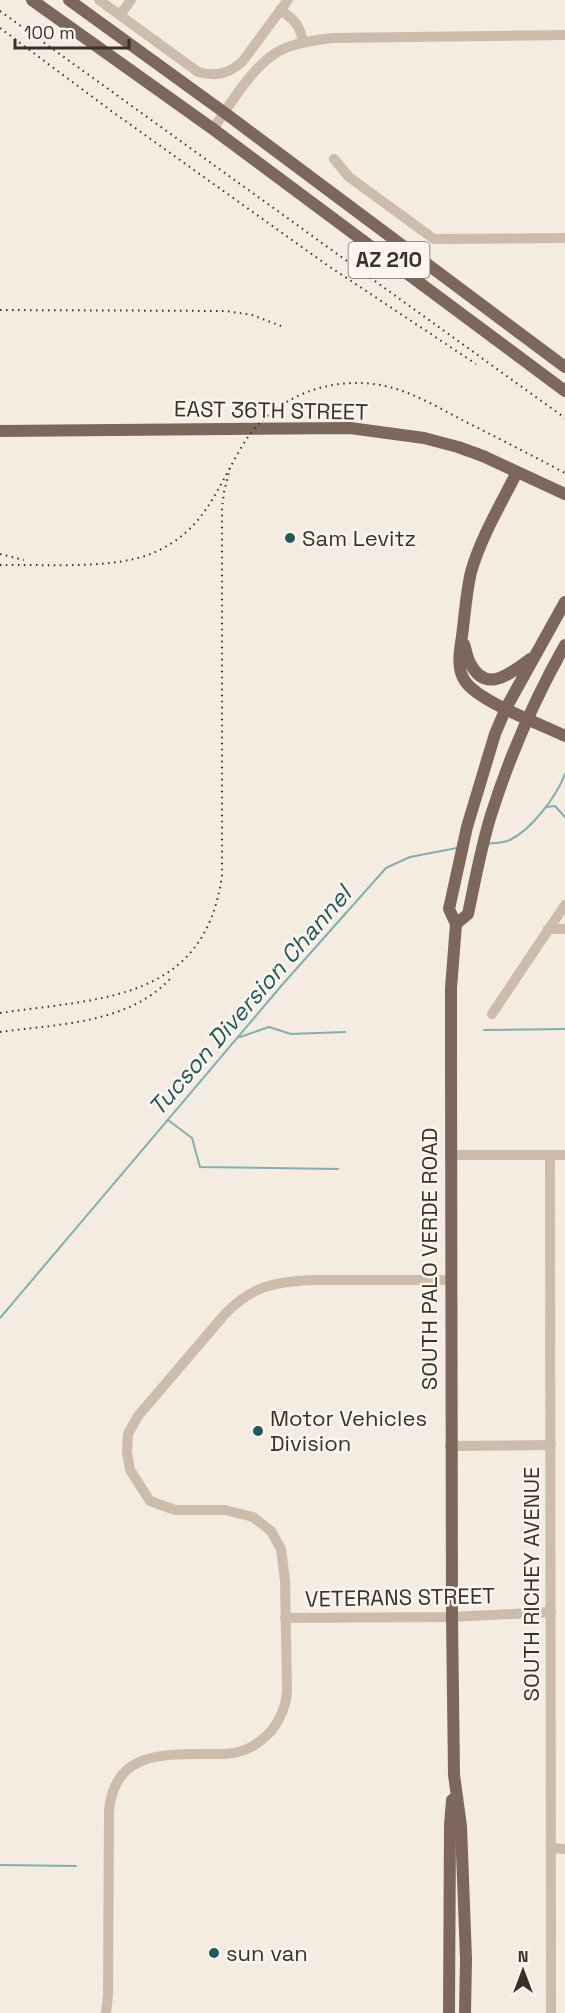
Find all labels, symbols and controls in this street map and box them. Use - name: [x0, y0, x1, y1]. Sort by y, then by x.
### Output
- scale bar: [15, 12, 129, 50]
- text: 100 m: [24, 21, 75, 44]
- road number: AZ 210: [348, 242, 430, 278]
- street label: EAST 36TH STREET: [174, 394, 368, 426]
- place label: Sam Levitz: [302, 524, 416, 552]
- marker: Sam Levitz: [283, 531, 297, 545]
- water label: Tucson Diversion Channel: [141, 877, 360, 1122]
- street label: SOUTH PALO VERDE ROAD: [415, 1128, 443, 1390]
- place label: Motor Vehicles Division: [270, 1404, 427, 1457]
- marker: Motor Vehicles Division: [251, 1424, 265, 1438]
- street label: SOUTH RICHEY AVENUE: [517, 1467, 545, 1701]
- street label: VETERANS STREET: [305, 1581, 495, 1613]
- place label: sun van: [226, 1939, 308, 1967]
- north arrow: [493, 1941, 553, 2001]
- marker: sun van: [207, 1946, 221, 1960]
- text: N: [518, 1946, 528, 1967]

